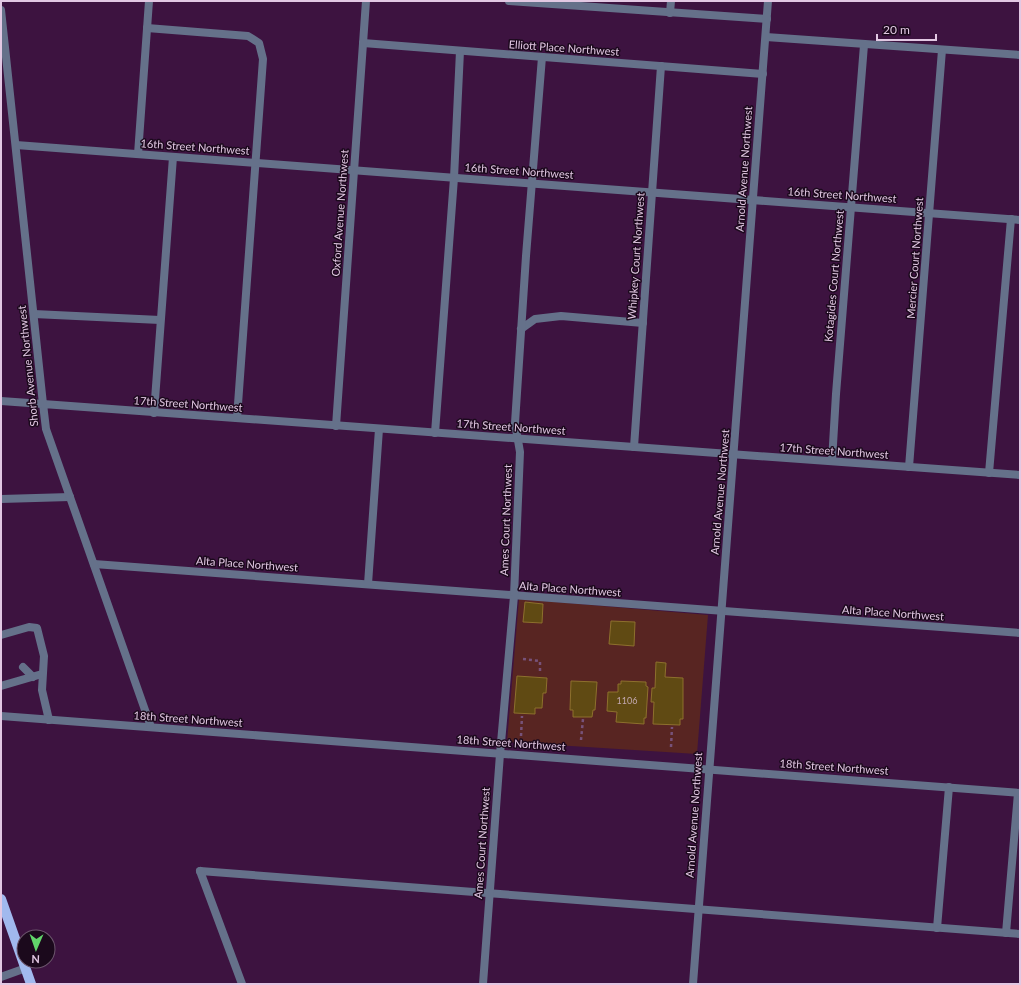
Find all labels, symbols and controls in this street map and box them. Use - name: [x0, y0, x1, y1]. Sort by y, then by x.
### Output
- scale bar: [877, 16, 936, 42]
- text: 20 m: [883, 22, 910, 37]
- street label: Elliott Place Northwest: [508, 37, 620, 58]
- street label: Arnold Avenue Northwest: [733, 106, 754, 232]
- street label: 16th Street Northwest: [140, 136, 250, 157]
- street label: Oxford Avenue Northwest: [329, 149, 350, 277]
- street label: 16th Street Northwest: [464, 160, 574, 181]
- street label: 16th Street Northwest: [787, 184, 897, 205]
- street label: Whipkey Court Northwest: [625, 192, 646, 320]
- street label: Mercier Court Northwest: [904, 197, 925, 319]
- street label: Kotagides Court Northwest: [821, 209, 846, 342]
- street label: Shorb Avenue Northwest: [15, 305, 40, 427]
- street label: 17th Street Northwest: [133, 393, 243, 414]
- street label: 17th Street Northwest: [456, 416, 566, 437]
- street label: Arnold Avenue Northwest: [708, 429, 731, 555]
- street label: 17th Street Northwest: [779, 440, 889, 461]
- street label: Ames Court Northwest: [497, 464, 514, 576]
- street label: Alta Place Northwest: [196, 553, 299, 574]
- street label: Alta Place Northwest: [519, 578, 622, 599]
- street label: Alta Place Northwest: [842, 602, 945, 623]
- house number: 1106: [617, 695, 637, 706]
- street label: 18th Street Northwest: [133, 708, 243, 729]
- street label: 18th Street Northwest: [456, 732, 566, 753]
- street label: Arnold Avenue Northwest: [683, 752, 704, 878]
- street label: 18th Street Northwest: [779, 756, 889, 777]
- street label: Ames Court Northwest: [471, 787, 492, 899]
- north arrow: [16, 929, 56, 969]
- text: N: [31, 953, 40, 966]

